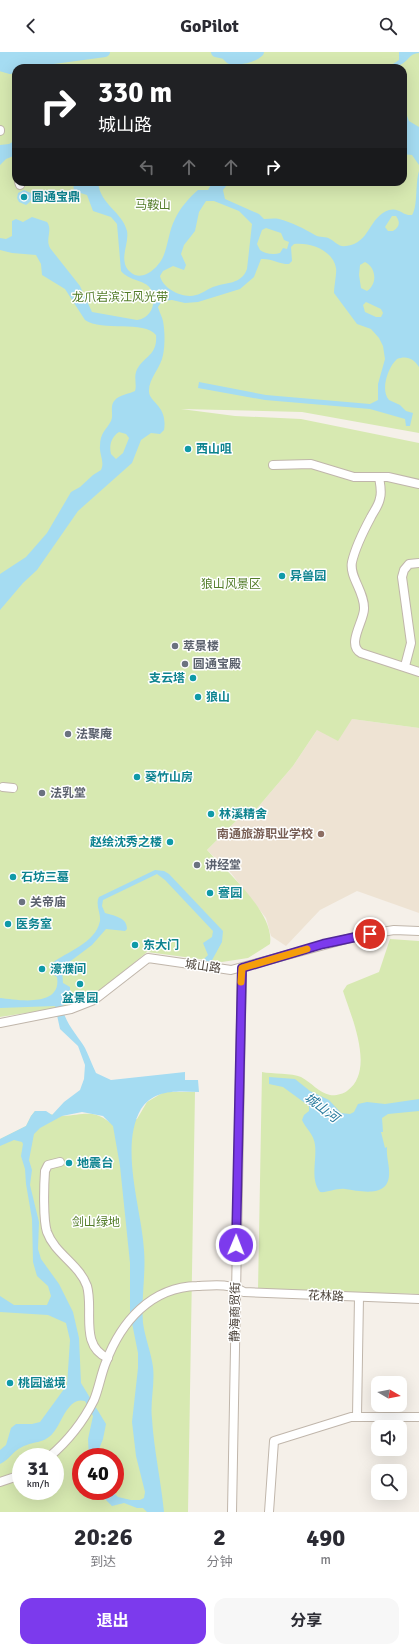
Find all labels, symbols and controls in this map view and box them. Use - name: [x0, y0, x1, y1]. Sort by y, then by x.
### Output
- icon: back: [20, 15, 42, 37]
- text: GoPilot: [180, 15, 239, 37]
- icon: search: [377, 15, 399, 37]
- text: 330 m: [98, 76, 172, 110]
- icon: right: [32, 80, 84, 132]
- text: 城山路: [98, 114, 152, 136]
- icon: left: [136, 156, 158, 178]
- icon: ahead: [178, 156, 200, 178]
- icon: ahead: [220, 156, 242, 178]
- icon: right: [262, 156, 284, 178]
- place label: 圆通宝鼎: [32, 190, 80, 205]
- marker: 圆通宝鼎: [19, 192, 29, 202]
- park label: 马鞍山: [135, 198, 171, 213]
- park label: 龙爪岩滨江风光带: [72, 290, 168, 305]
- place label: 西山咀: [196, 442, 232, 457]
- marker: 西山咀: [183, 444, 193, 454]
- place label: 异兽园: [290, 569, 326, 584]
- marker: 异兽园: [277, 571, 287, 581]
- park label: 狼山风景区: [201, 577, 261, 592]
- place label: 萃景楼: [183, 639, 219, 654]
- marker: 萃景楼: [170, 641, 180, 651]
- place label: 圆通宝殿: [193, 657, 241, 672]
- marker: 圆通宝殿: [180, 659, 190, 669]
- place label: 支云塔: [149, 671, 185, 686]
- marker: 支云塔: [188, 673, 198, 683]
- place label: 狼山: [206, 690, 230, 705]
- marker: 狼山: [193, 692, 203, 702]
- place label: 法聚庵: [76, 727, 112, 742]
- marker: 法聚庵: [63, 729, 73, 739]
- place label: 葵竹山房: [145, 770, 193, 785]
- marker: 葵竹山房: [132, 772, 142, 782]
- place label: 法乳堂: [50, 786, 86, 801]
- marker: 法乳堂: [37, 788, 47, 798]
- place label: 林溪精舍: [219, 807, 267, 822]
- marker: 林溪精舍: [206, 809, 216, 819]
- place label: 南通旅游职业学校: [217, 827, 313, 842]
- marker: 南通旅游职业学校: [316, 829, 326, 839]
- place label: 赵绘沈秀之楼: [90, 835, 162, 850]
- marker: 赵绘沈秀之楼: [165, 837, 175, 847]
- place label: 讲经堂: [205, 858, 241, 873]
- marker: 讲经堂: [192, 860, 202, 870]
- place label: 石坊三墓: [21, 870, 69, 885]
- marker: 石坊三墓: [8, 872, 18, 882]
- place label: 謇园: [218, 886, 242, 901]
- marker: 謇园: [205, 888, 215, 898]
- place label: 关帝庙: [30, 895, 66, 910]
- marker: 关帝庙: [17, 897, 27, 907]
- place label: 医务室: [16, 917, 52, 932]
- pin: [353, 917, 387, 951]
- marker: 医务室: [3, 919, 13, 929]
- icon: arrive: [359, 923, 381, 945]
- place label: 东大门: [143, 938, 179, 953]
- marker: 东大门: [130, 940, 140, 950]
- street label: 城山路: [184, 957, 222, 976]
- place label: 濠濮间: [50, 962, 86, 977]
- marker: 濠濮间: [37, 964, 47, 974]
- marker: 盆景园: [75, 979, 85, 989]
- place label: 盆景园: [62, 991, 98, 1006]
- water label: 城山河: [301, 1090, 344, 1128]
- place label: 地震台: [77, 1156, 113, 1171]
- marker: 地震台: [64, 1158, 74, 1168]
- park label: 剑山绿地: [72, 1215, 120, 1230]
- position arrow: [215, 1224, 257, 1266]
- street label: 静海商贸街: [227, 1282, 244, 1342]
- street label: 花林路: [308, 1288, 344, 1305]
- place label: 桃园谧境: [18, 1376, 66, 1391]
- north arrow: [371, 1376, 407, 1412]
- map controls: [371, 1376, 407, 1500]
- marker: 桃园谧境: [5, 1378, 15, 1388]
- button: sound: [371, 1420, 407, 1456]
- speed limit sign: 40: [72, 1448, 124, 1500]
- text: 31: [27, 1456, 49, 1481]
- button: search: [371, 1464, 407, 1500]
- text: km/h: [27, 1478, 49, 1490]
- text: 20:26: [74, 1522, 133, 1552]
- text: 2: [213, 1522, 226, 1552]
- text: 490: [306, 1523, 345, 1553]
- text: m: [321, 1552, 331, 1568]
- text: 到达: [90, 1554, 116, 1570]
- text: 分钟: [206, 1554, 233, 1570]
- button: 退出: [20, 1598, 206, 1644]
- button: 分享: [214, 1598, 399, 1644]

